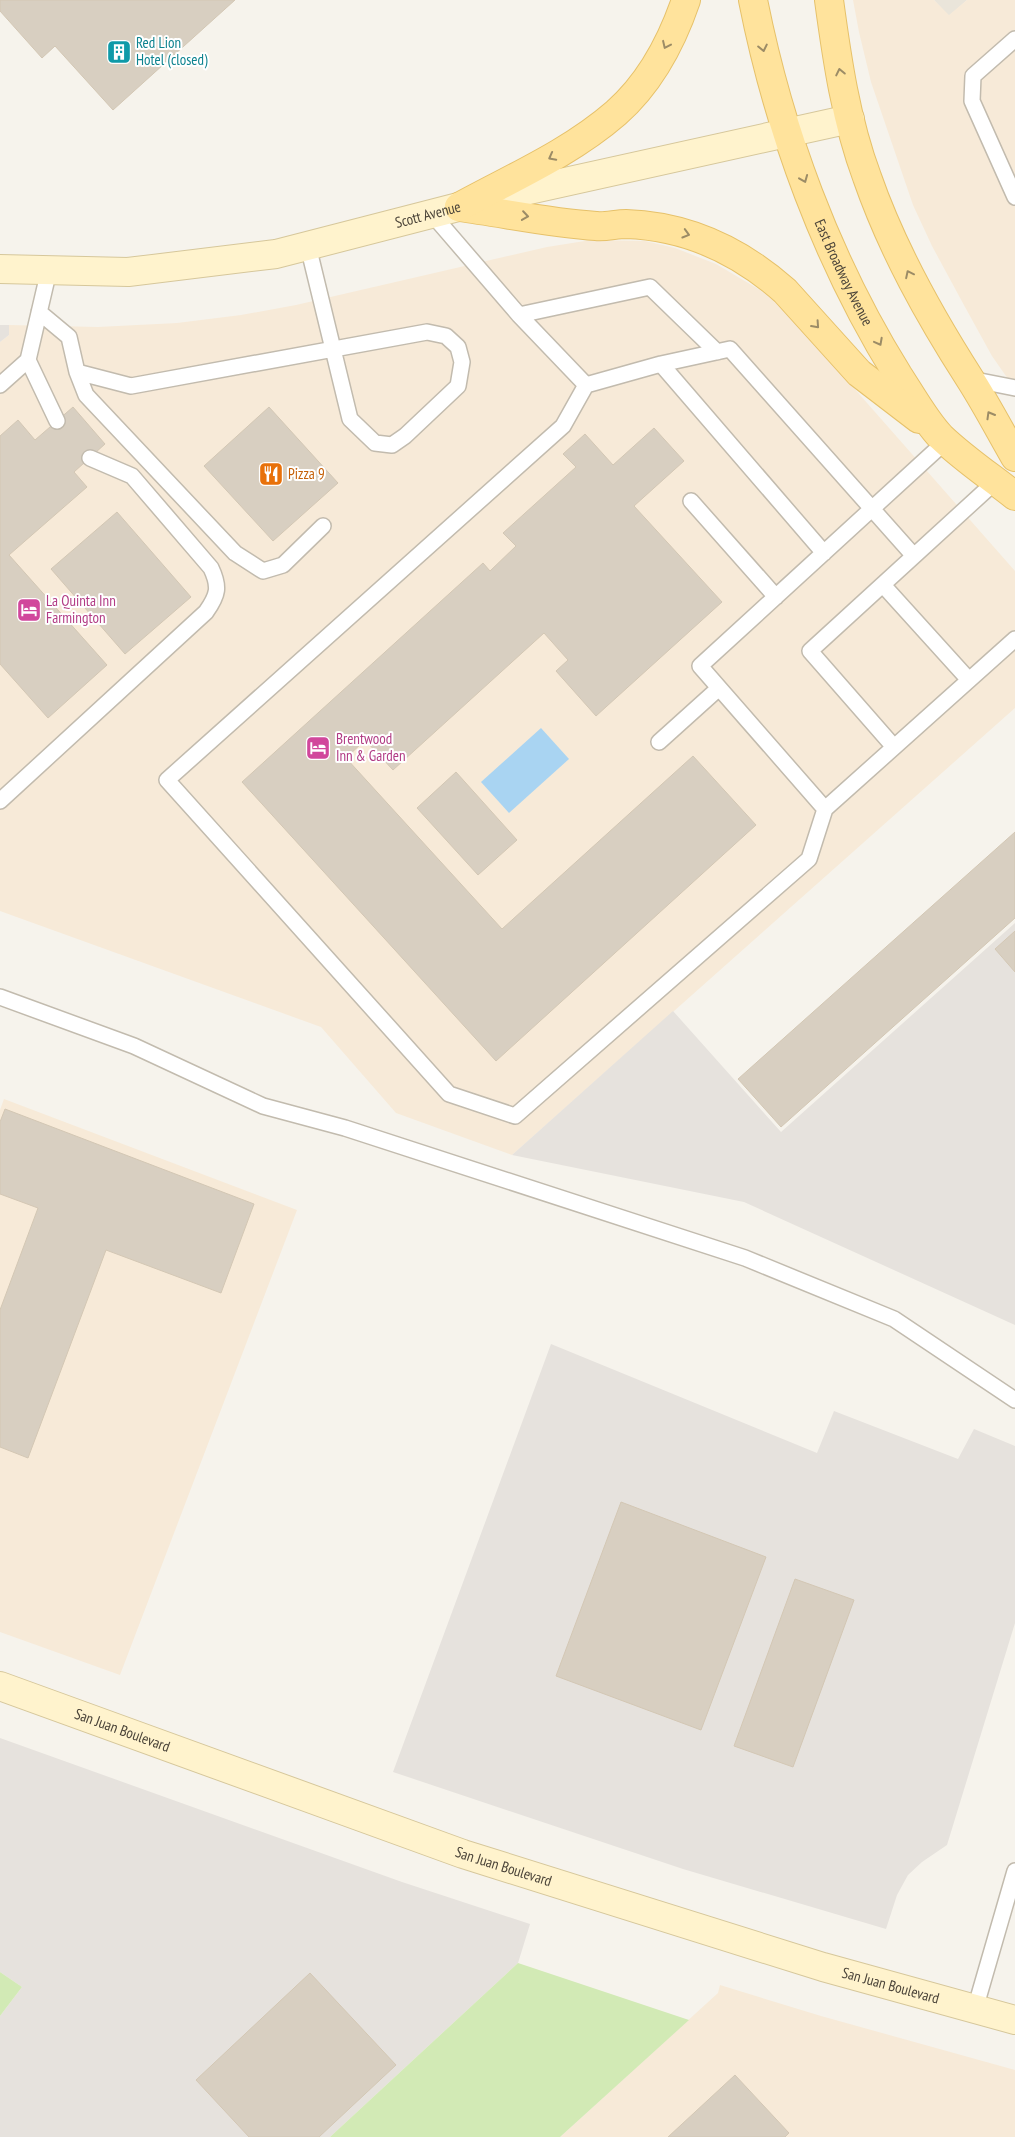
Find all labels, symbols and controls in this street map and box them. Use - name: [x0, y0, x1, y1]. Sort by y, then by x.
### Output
- place label: Red Lion Hotel (closed): [136, 33, 208, 69]
- building icon: Red Lion Hotel (closed): [106, 39, 132, 65]
- one-way arrow: [662, 40, 673, 49]
- one-way arrow: [757, 43, 767, 52]
- one-way arrow: [835, 67, 846, 76]
- one-way arrow: [549, 151, 558, 161]
- one-way arrow: [798, 174, 808, 183]
- street label: Scott Avenue: [393, 197, 463, 232]
- one-way arrow: [521, 210, 529, 221]
- street label: East Broadway Avenue: [811, 216, 877, 329]
- one-way arrow: [681, 228, 689, 238]
- one-way arrow: [905, 270, 916, 279]
- one-way arrow: [810, 320, 819, 329]
- one-way arrow: [873, 337, 883, 346]
- one-way arrow: [987, 412, 997, 421]
- restaurant icon: Pizza 9: [258, 461, 284, 487]
- place label: Pizza 9: [288, 464, 325, 483]
- place label: La Quinta Inn Farmington: [46, 591, 116, 627]
- hotel icon: La Quinta Inn Farmington: [16, 597, 42, 623]
- place label: Brentwood Inn & Garden: [336, 729, 406, 765]
- hotel icon: Brentwood Inn & Garden: [305, 735, 331, 761]
- street label: San Juan Boulevard: [72, 1704, 173, 1756]
- street label: San Juan Boulevard: [453, 1842, 554, 1890]
- street label: San Juan Boulevard: [840, 1963, 942, 2008]

